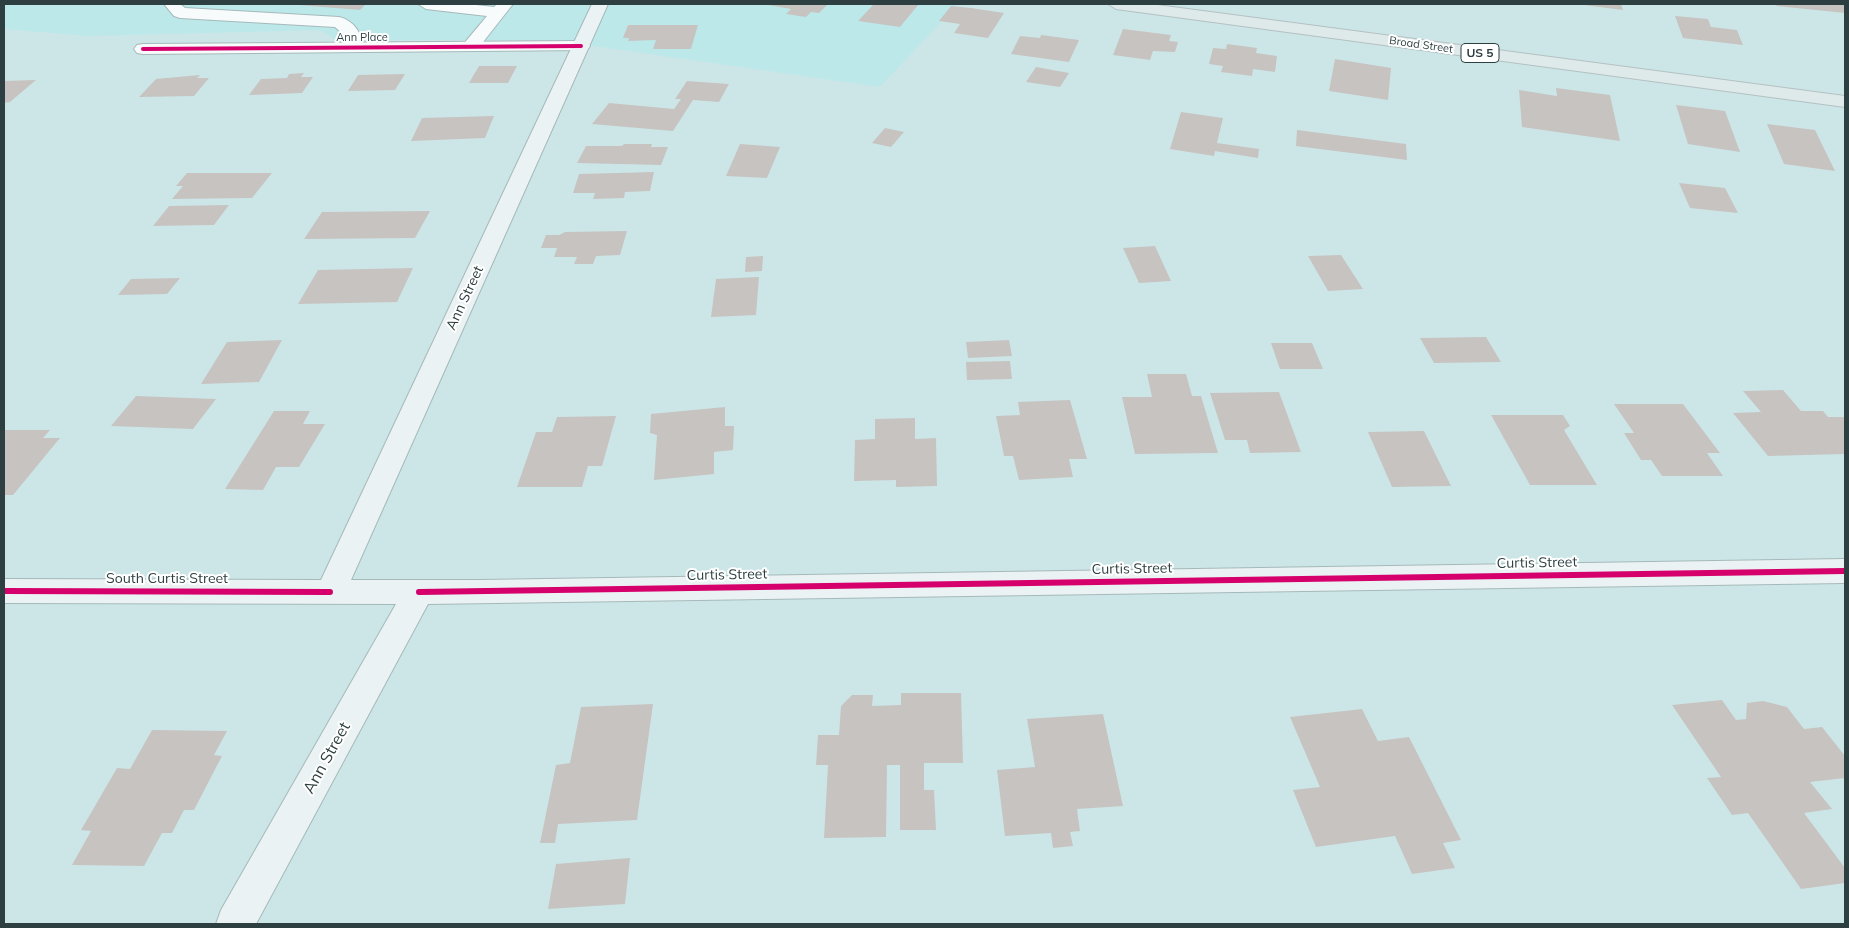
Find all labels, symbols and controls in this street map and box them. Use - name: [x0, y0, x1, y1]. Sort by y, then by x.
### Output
- street label: Ann Place: [336, 31, 388, 45]
- street label: Broad Street: [1388, 34, 1454, 56]
- road number: US 5: [1461, 44, 1499, 62]
- street label: Ann Street: [443, 263, 487, 333]
- street label: Curtis Street: [1497, 554, 1577, 572]
- street label: Curtis Street: [1092, 560, 1172, 578]
- street label: Curtis Street: [687, 566, 767, 584]
- street label: South Curtis Street: [106, 571, 228, 587]
- street label: Ann Street: [299, 719, 355, 797]

